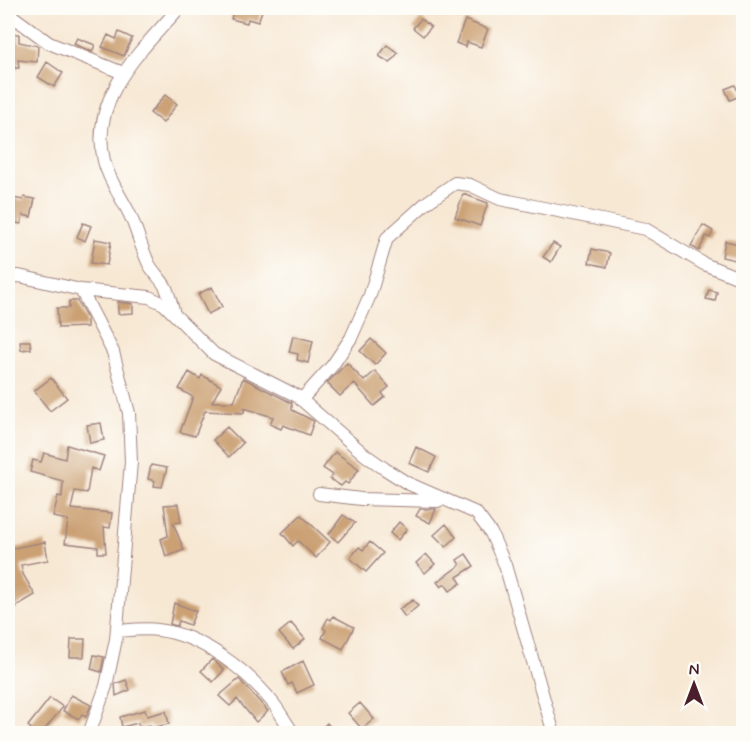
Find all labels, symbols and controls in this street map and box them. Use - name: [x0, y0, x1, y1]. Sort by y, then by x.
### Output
- north arrow: [664, 654, 724, 714]
- text: N: [689, 660, 699, 681]

